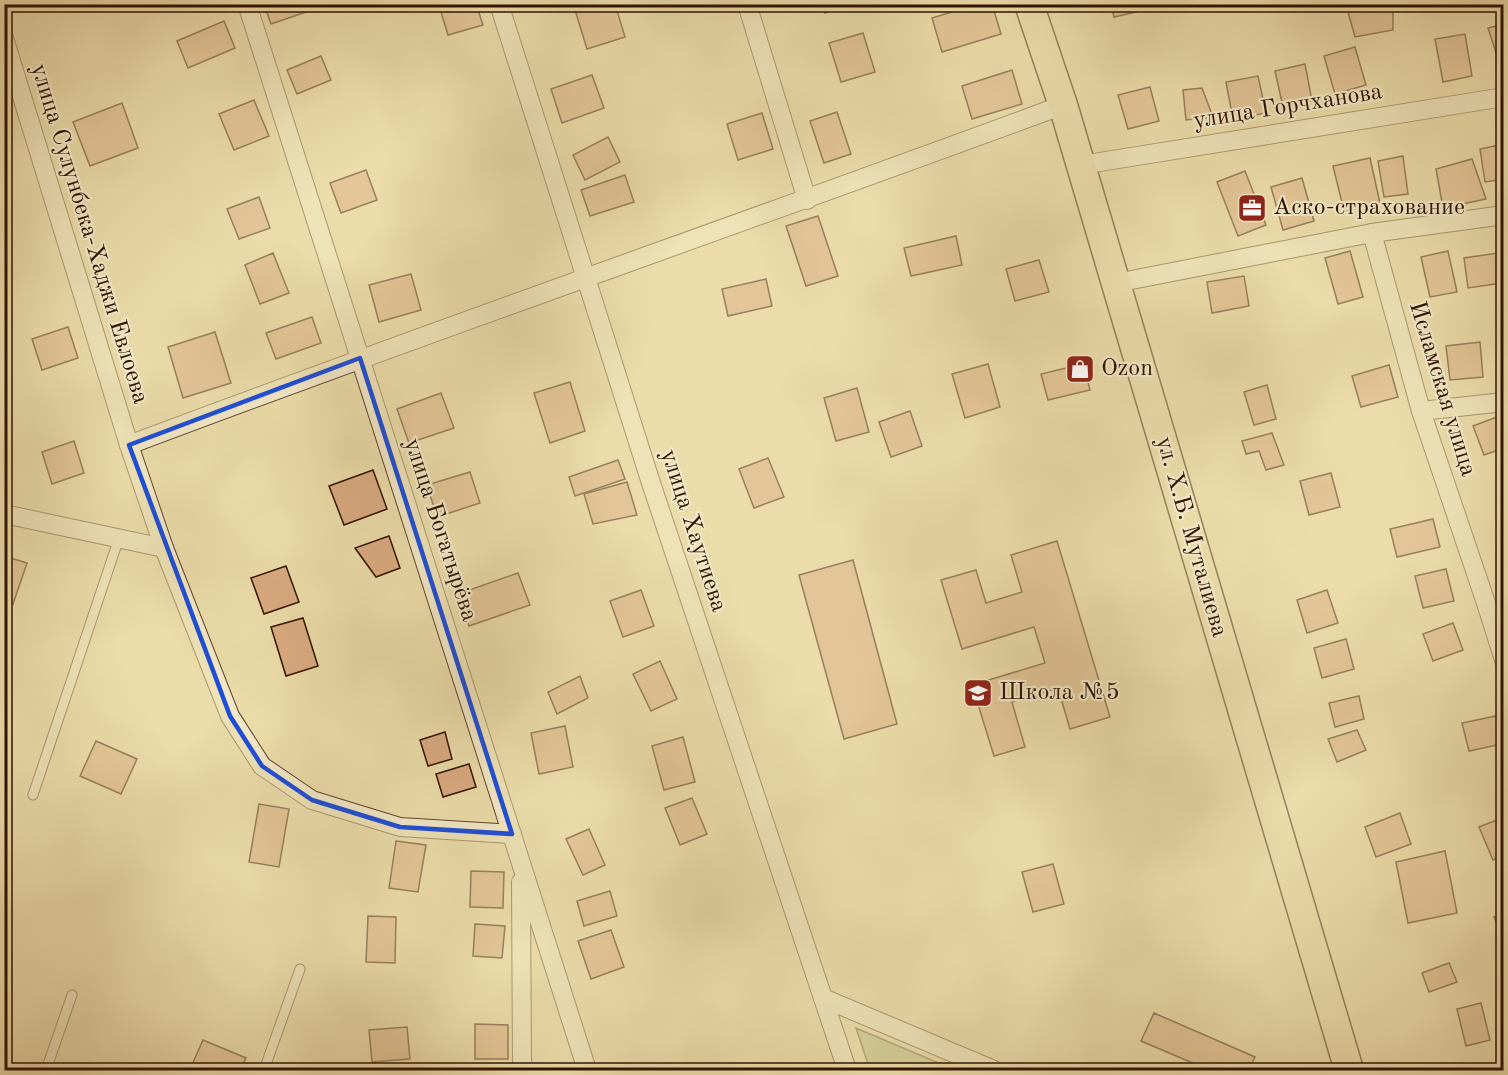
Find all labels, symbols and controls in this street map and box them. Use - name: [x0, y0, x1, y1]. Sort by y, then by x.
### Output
- street label: улица Сулунбека-Хаджи Евлоева: [26, 61, 152, 407]
- street label: улица Горчханова: [1192, 80, 1384, 134]
- office icon: Аско-страхование: [1236, 192, 1268, 224]
- place label: Аско-страхование: [1273, 196, 1465, 220]
- street label: Исламская улица: [1404, 299, 1480, 480]
- shop icon: Ozon: [1064, 353, 1096, 385]
- place label: Ozon: [1101, 357, 1153, 381]
- street label: ул. Х.Б. Муталиева: [1151, 434, 1231, 640]
- street label: улица Богатырёва: [399, 435, 481, 625]
- street label: улица Хаутиева: [655, 447, 731, 615]
- school or university icon: Школа №5: [962, 677, 994, 709]
- place label: Школа №5: [999, 681, 1120, 705]

